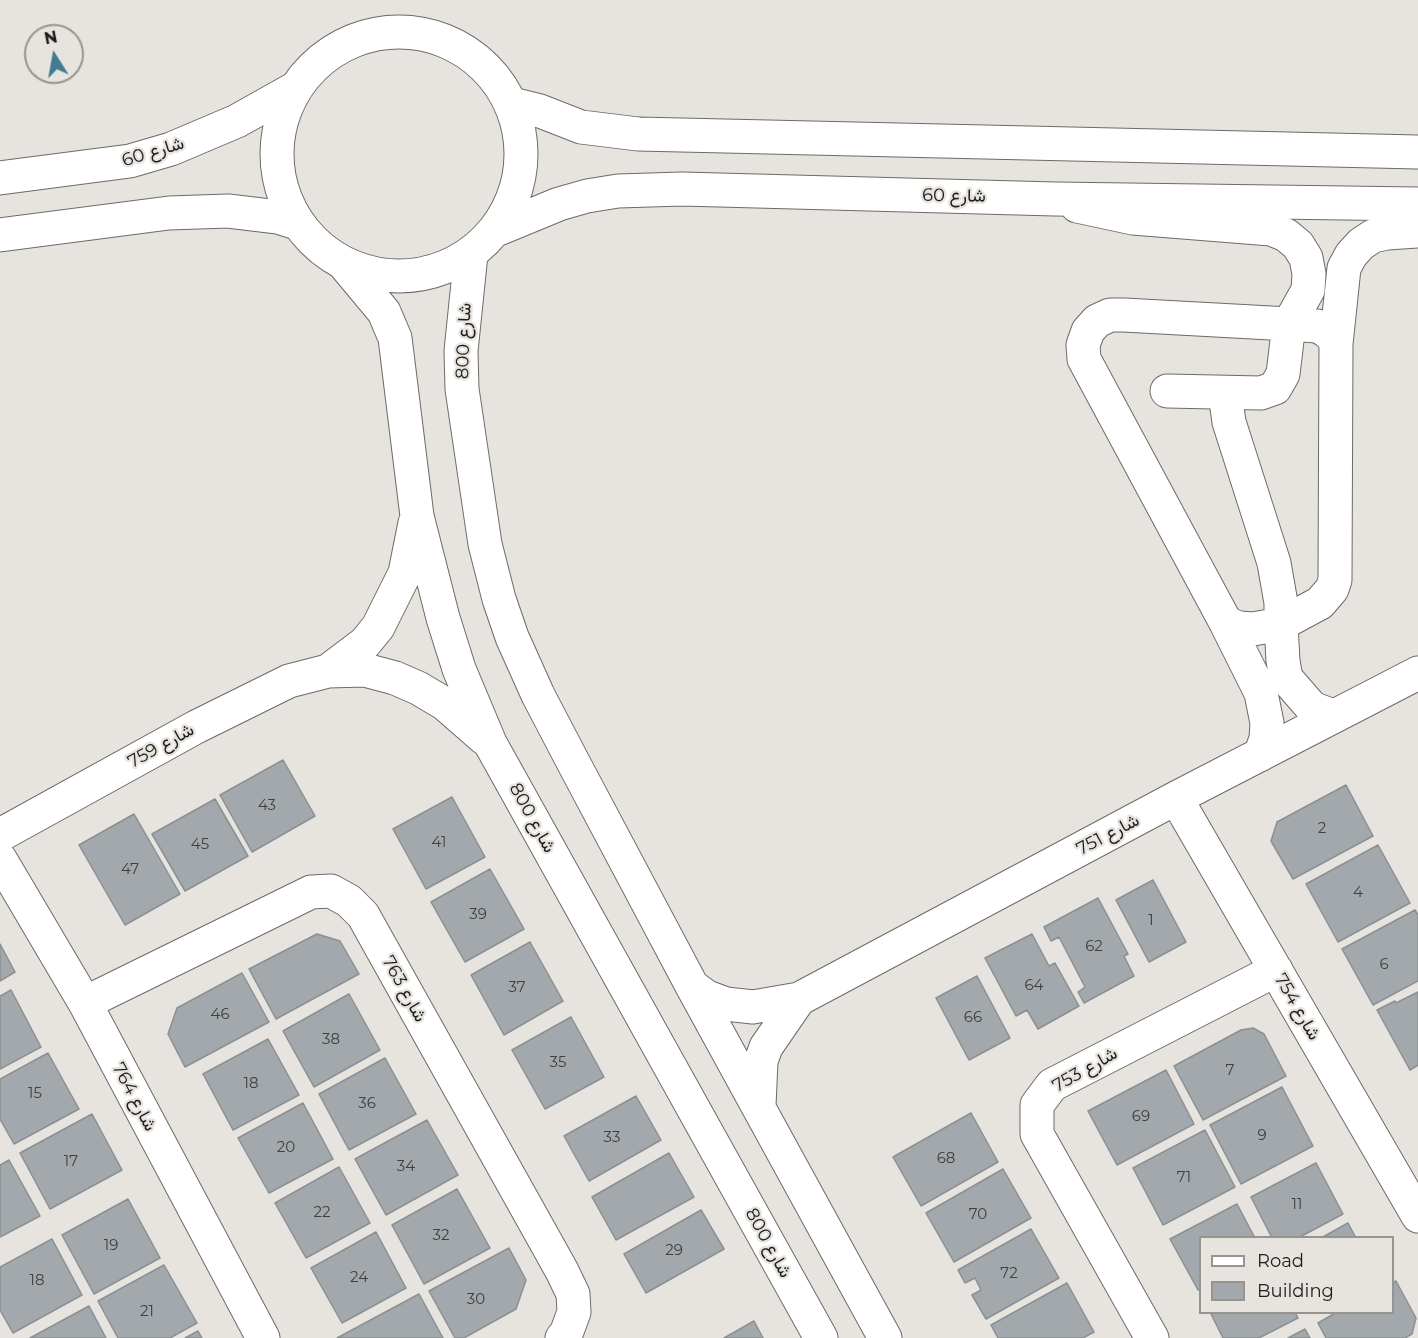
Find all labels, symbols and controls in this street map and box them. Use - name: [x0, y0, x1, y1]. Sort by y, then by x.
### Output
- north arrow: [24, 24, 84, 84]
- text: N: [43, 27, 59, 48]
- street label: شارع 60: [119, 132, 187, 172]
- street label: شارع 60: [922, 185, 986, 207]
- street label: شارع 800: [452, 303, 476, 379]
- street label: شارع 759: [124, 719, 198, 773]
- street label: شارع 800: [504, 779, 560, 857]
- house number: 43: [258, 797, 276, 815]
- street label: شارع 751: [1073, 810, 1143, 860]
- house number: 2: [1318, 820, 1326, 838]
- house number: 41: [432, 834, 446, 852]
- house number: 45: [191, 836, 209, 854]
- house number: 47: [121, 861, 139, 879]
- house number: 4: [1353, 884, 1363, 902]
- house number: 39: [469, 906, 487, 924]
- house number: 1: [1148, 912, 1154, 930]
- house number: 62: [1085, 938, 1103, 956]
- street label: شارع 763: [377, 952, 431, 1026]
- house number: 6: [1379, 956, 1389, 974]
- street label: شارع 754: [1269, 970, 1325, 1044]
- house number: 64: [1024, 977, 1044, 995]
- house number: 37: [508, 979, 526, 997]
- house number: 46: [210, 1006, 230, 1024]
- house number: 66: [964, 1009, 982, 1027]
- house number: 38: [322, 1031, 340, 1049]
- street label: شارع 753: [1049, 1043, 1121, 1097]
- house number: 35: [550, 1054, 566, 1072]
- street label: شارع 764: [107, 1059, 161, 1135]
- house number: 7: [1226, 1062, 1234, 1080]
- house number: 18: [244, 1075, 258, 1093]
- house number: 15: [28, 1085, 42, 1103]
- house number: 36: [358, 1095, 376, 1113]
- house number: 69: [1132, 1108, 1150, 1126]
- house number: 9: [1257, 1127, 1267, 1145]
- house number: 33: [604, 1129, 620, 1147]
- house number: 20: [277, 1139, 295, 1157]
- house number: 68: [937, 1150, 955, 1168]
- house number: 17: [64, 1153, 78, 1171]
- house number: 34: [397, 1158, 415, 1176]
- house number: 71: [1177, 1169, 1191, 1187]
- house number: 11: [1292, 1196, 1302, 1214]
- house number: 22: [313, 1204, 331, 1222]
- street label: شارع 800: [740, 1204, 796, 1282]
- house number: 70: [969, 1206, 987, 1224]
- house number: 32: [433, 1227, 449, 1245]
- legend: [1199, 1236, 1394, 1314]
- house number: 19: [104, 1237, 118, 1255]
- house number: 29: [665, 1242, 683, 1260]
- text: Road: [1257, 1250, 1304, 1272]
- house number: 72: [1000, 1265, 1018, 1283]
- house number: 24: [350, 1269, 368, 1287]
- house number: 18: [30, 1272, 44, 1290]
- text: Building: [1257, 1280, 1334, 1302]
- house number: 30: [467, 1291, 485, 1309]
- house number: 21: [140, 1303, 154, 1321]

